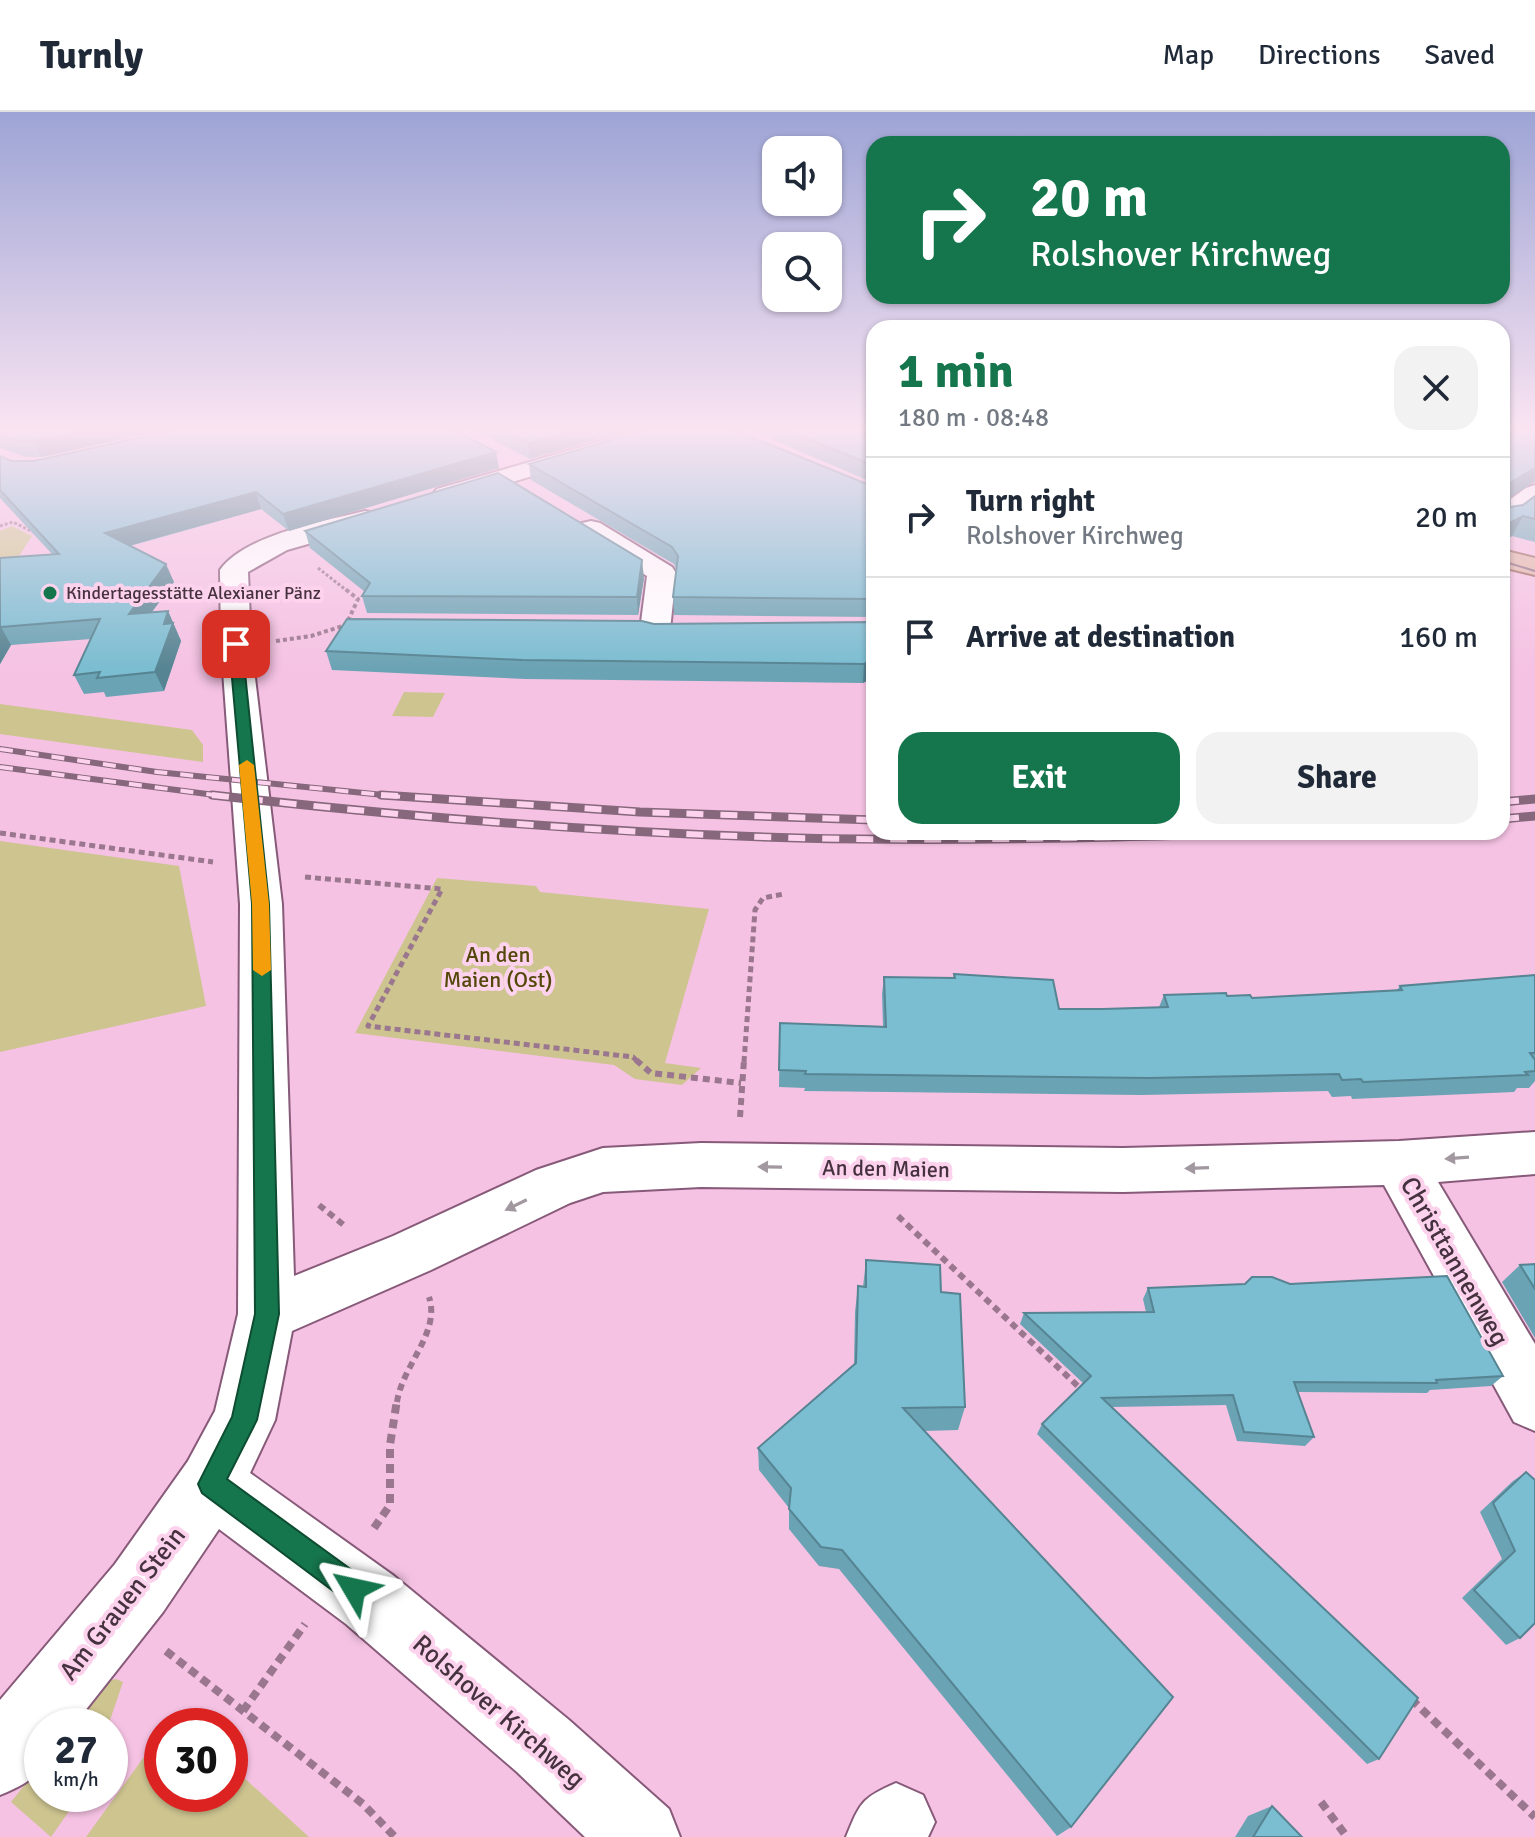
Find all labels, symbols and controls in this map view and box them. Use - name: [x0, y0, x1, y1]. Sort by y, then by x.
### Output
- text: Turnly: [40, 32, 143, 79]
- text: Map: [1162, 38, 1214, 72]
- text: Directions: [1258, 38, 1380, 72]
- text: Saved: [1424, 38, 1495, 72]
- map controls: [762, 136, 842, 312]
- button: sound: [762, 136, 842, 216]
- text: 20 m: [1030, 163, 1148, 232]
- icon: right: [898, 168, 1002, 272]
- button: search: [762, 232, 842, 312]
- text: Rolshover Kirchweg: [1030, 232, 1332, 277]
- text: 1 min: [898, 342, 1014, 401]
- button: close: [1394, 346, 1478, 430]
- text: 180 m · 08:48: [898, 402, 1049, 434]
- text: Turn right: [966, 483, 1095, 520]
- icon: right: [898, 495, 942, 539]
- text: 20 m: [1415, 499, 1478, 536]
- text: Rolshover Kirchweg: [966, 520, 1184, 552]
- place label: Kindertagesstätte Alexianer Pänz: [66, 582, 321, 604]
- marker: Kindertagesstätte Alexianer Pänz: [41, 584, 59, 602]
- pin: [202, 610, 270, 678]
- icon: arrive: [898, 615, 942, 659]
- text: Arrive at destination: [966, 619, 1235, 656]
- text: 160 m: [1399, 619, 1478, 656]
- icon: arrive: [214, 622, 258, 666]
- button: Exit: [898, 732, 1180, 824]
- button: Share: [1196, 732, 1478, 824]
- park label: An den Maien (Ost): [443, 941, 553, 993]
- one-way arrow: [1444, 1152, 1469, 1165]
- street label: An den Maien: [822, 1154, 950, 1183]
- one-way arrow: [757, 1160, 782, 1173]
- one-way arrow: [1184, 1162, 1209, 1175]
- street label: Christtannenweg: [1393, 1171, 1515, 1352]
- one-way arrow: [505, 1198, 528, 1212]
- street label: Am Grauen Stein: [53, 1520, 193, 1687]
- position arrow: [312, 1547, 396, 1631]
- street label: Rolshover Kirchweg: [406, 1628, 591, 1795]
- speed limit sign: 30: [144, 1708, 248, 1812]
- text: 27: [54, 1725, 98, 1775]
- text: km/h: [53, 1767, 99, 1792]

